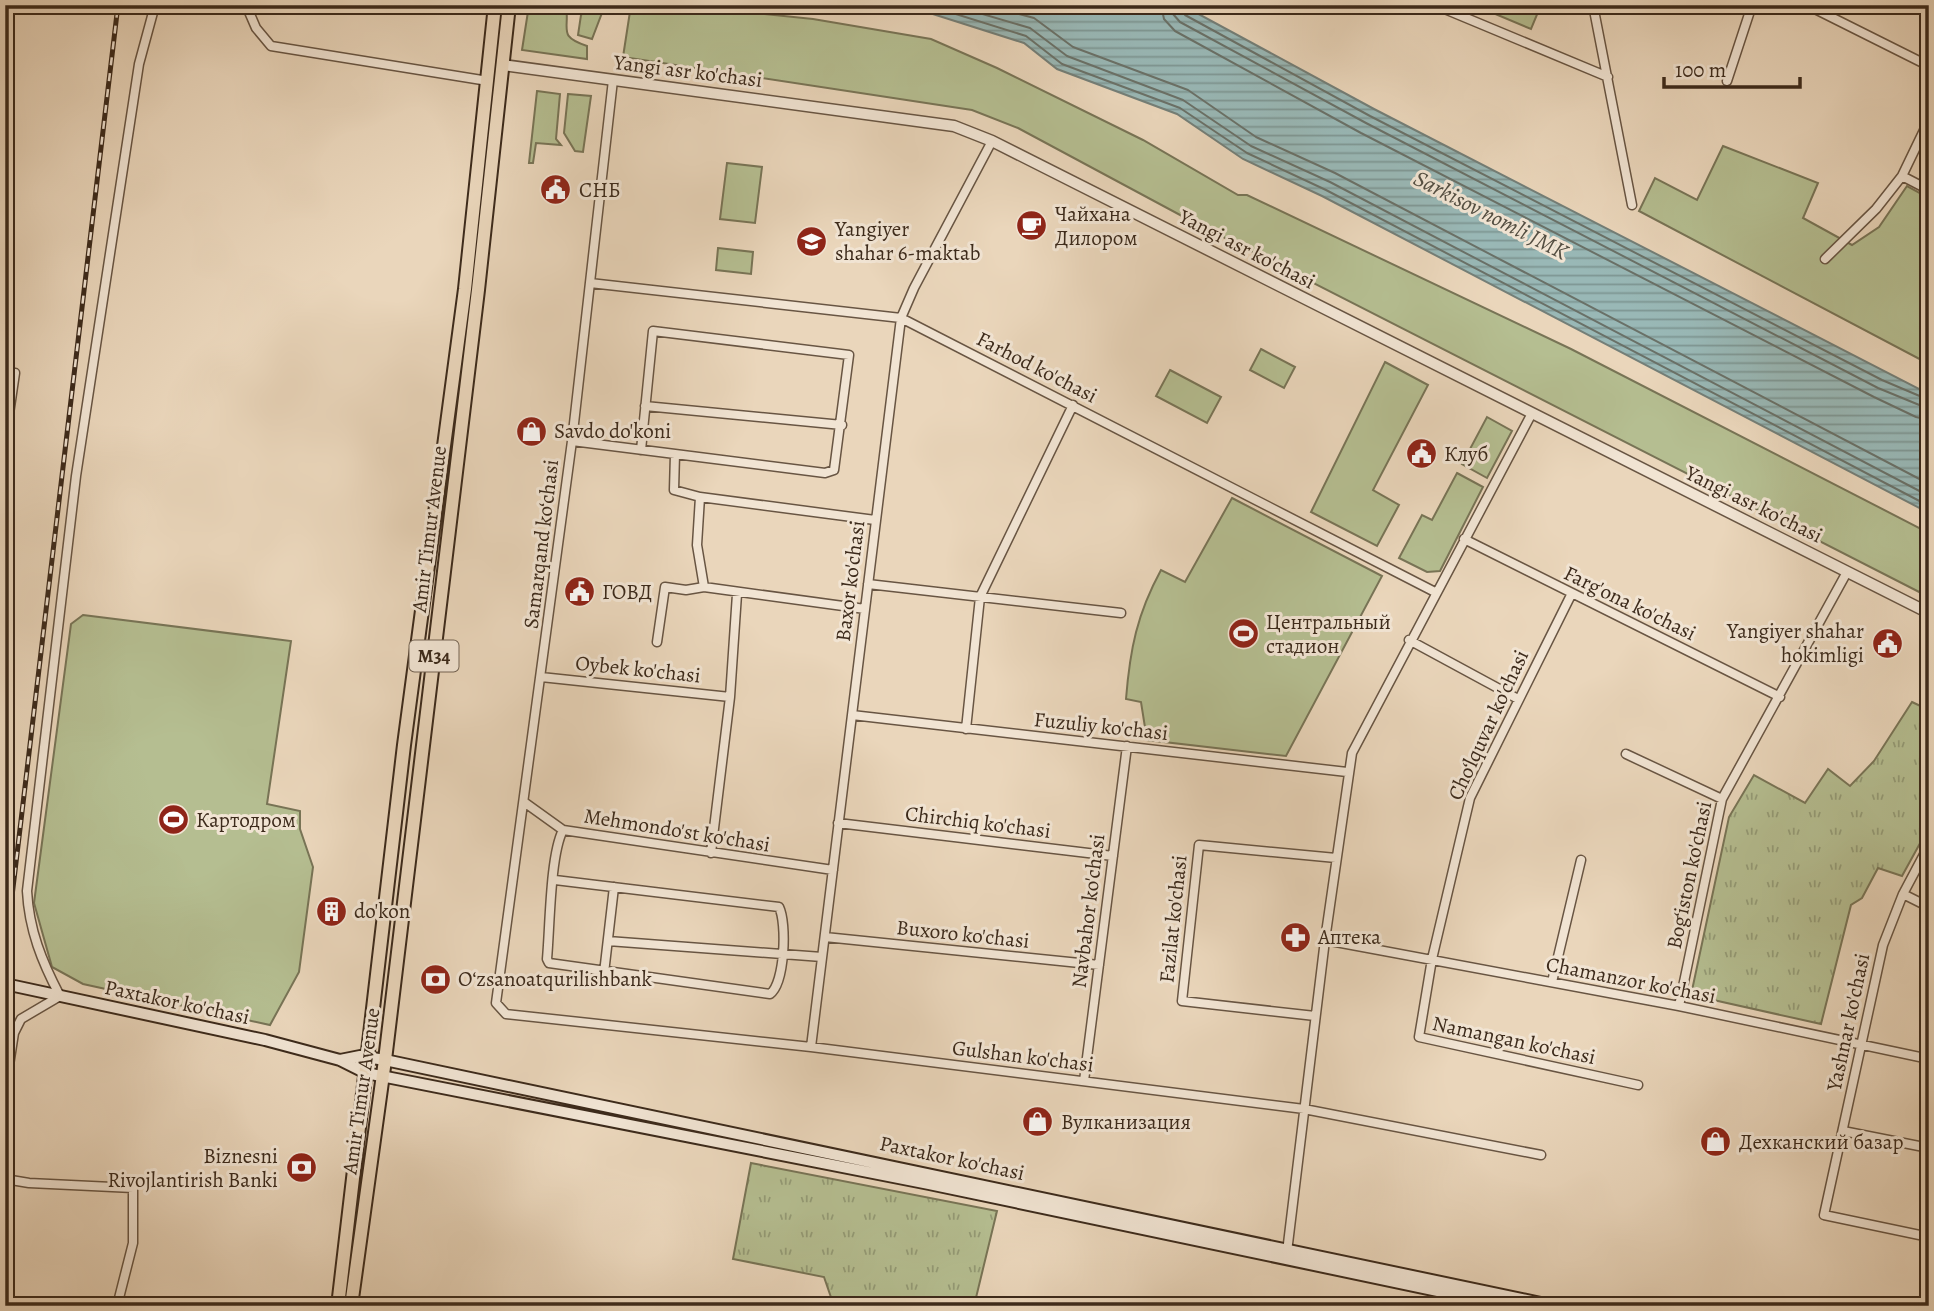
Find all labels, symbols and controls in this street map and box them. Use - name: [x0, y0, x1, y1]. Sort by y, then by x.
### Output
- scale bar: [1664, 46, 1801, 90]
- street label: Yangi asr ko'chasi: [611, 48, 764, 94]
- text: 100 m: [1675, 56, 1726, 84]
- water label: Sarkisov nomli JMK: [1408, 163, 1575, 268]
- public building icon: СНБ: [539, 173, 573, 207]
- place label: СНБ: [579, 176, 621, 204]
- place label: Чайхана Дилором: [1055, 200, 1138, 252]
- street label: Yangi asr ko'chasi: [1173, 202, 1320, 295]
- cafe icon: Чайхана Дилором: [1015, 209, 1049, 243]
- place label: Yangiyer shahar 6-maktab: [834, 215, 980, 267]
- school or university icon: Yangiyer shahar 6-maktab: [795, 224, 829, 258]
- street label: Farhod ko'chasi: [972, 325, 1102, 409]
- shop icon: Savdo do'koni: [514, 414, 548, 448]
- place label: Savdo do'koni: [554, 417, 671, 445]
- public building icon: Клуб: [1404, 437, 1438, 471]
- place label: Клуб: [1444, 440, 1488, 468]
- street label: Amir Timur Avenue: [405, 444, 453, 615]
- street label: Samarqand ko‘chasi: [517, 458, 565, 630]
- street label: Yangi asr ko'chasi: [1680, 458, 1827, 549]
- street label: Baxor ko'chasi: [829, 519, 871, 643]
- street label: Farg'ona ko'chasi: [1559, 559, 1701, 647]
- public building icon: ГОВД: [562, 575, 596, 609]
- place label: ГОВД: [602, 578, 652, 606]
- place label: Центральный стадион: [1266, 608, 1391, 660]
- sports icon: Центральный стадион: [1226, 617, 1260, 651]
- place label: Yangiyer shahar hokimligi: [1726, 617, 1864, 669]
- public building icon: Yangiyer shahar hokimligi: [1870, 626, 1904, 660]
- road number: M34: [410, 640, 458, 671]
- street label: Cho‘lquvar ko'chasi: [1441, 645, 1535, 805]
- street label: Oybek ko'chasi: [574, 648, 702, 690]
- street label: Fuzuliy ko'chasi: [1032, 705, 1170, 747]
- street label: Bog‘iston ko'chasi: [1660, 798, 1718, 952]
- street label: Chirchiq ko'chasi: [904, 799, 1052, 845]
- street label: Mehmondo'st ko'chasi: [582, 801, 772, 859]
- sports icon: Картодром: [156, 803, 190, 837]
- place label: Картодром: [196, 806, 296, 834]
- street label: Navbahor ko'chasi: [1065, 832, 1111, 990]
- street label: Fazilat ko'chasi: [1152, 854, 1194, 984]
- building icon: do'kon: [314, 894, 348, 928]
- place label: do'kon: [354, 897, 410, 925]
- street label: Buxoro ko'chasi: [895, 913, 1031, 955]
- pharmacy icon: Аптека: [1278, 920, 1312, 954]
- place label: Аптека: [1317, 923, 1381, 951]
- street label: Chamanzor ko'chasi: [1544, 950, 1718, 1010]
- street label: Yashnar ko'chasi: [1820, 950, 1876, 1094]
- bank icon: Oʻzsanoatqurilishbank: [418, 962, 452, 996]
- place label: Oʻzsanoatqurilishbank: [458, 965, 653, 993]
- street label: Paxtakor ko'chasi: [102, 973, 252, 1031]
- street label: Amir Timur Avenue: [335, 1006, 387, 1177]
- street label: Namangan ko'chasi: [1430, 1009, 1598, 1071]
- street label: Gulshan ko'chasi: [951, 1033, 1095, 1079]
- shop icon: Вулканизация: [1021, 1105, 1055, 1139]
- place label: Вулканизация: [1061, 1108, 1191, 1136]
- shop icon: Дехканский базар: [1699, 1125, 1733, 1159]
- place label: Дехканский базар: [1739, 1128, 1903, 1156]
- street label: Paxtakor ko'chasi: [877, 1129, 1027, 1187]
- place label: Biznesni Rivojlantirish Banki: [108, 1142, 278, 1194]
- bank icon: Biznesni Rivojlantirish Banki: [284, 1151, 318, 1185]

